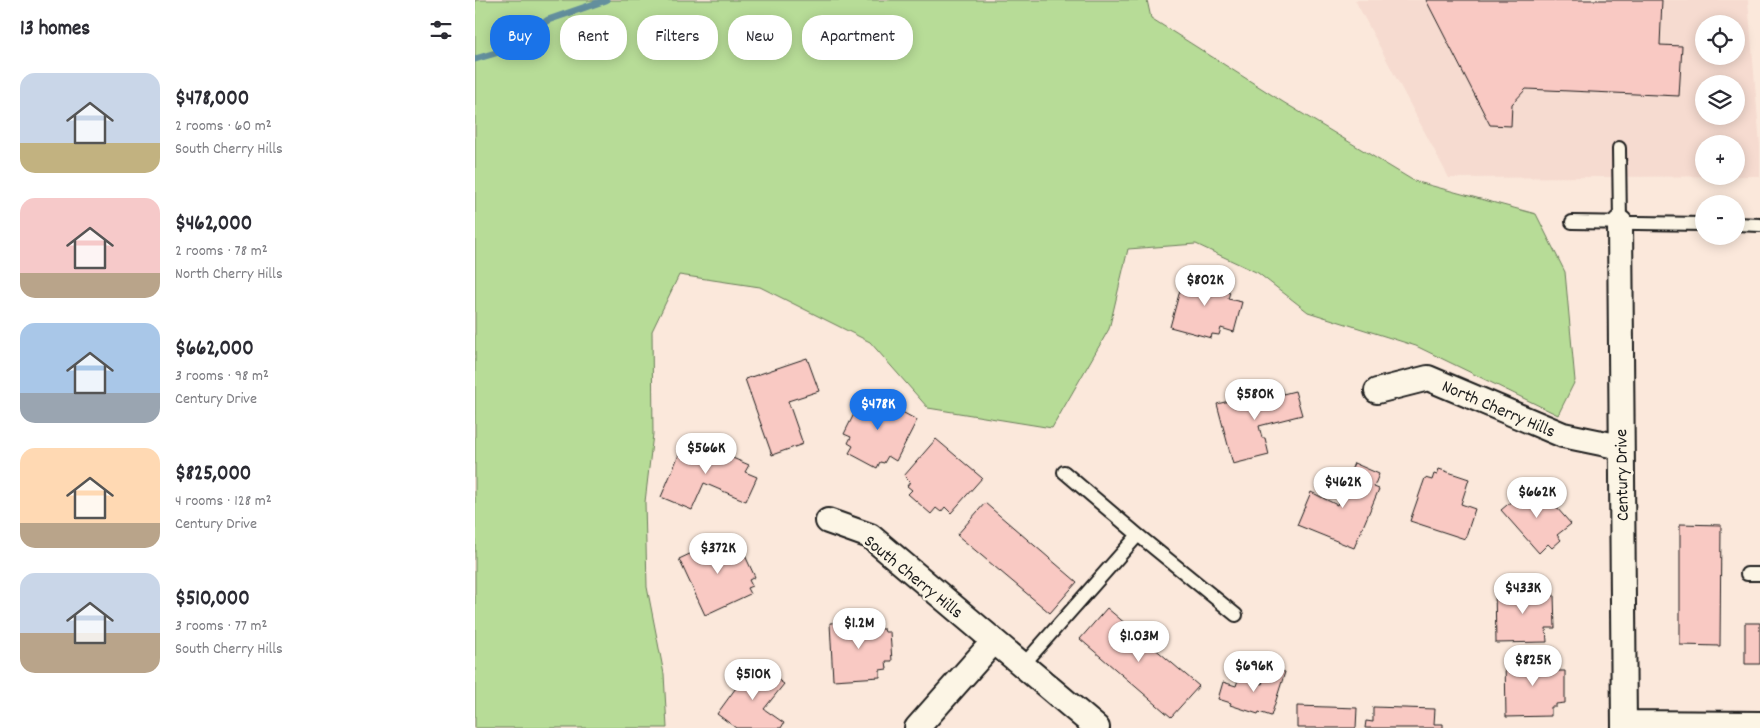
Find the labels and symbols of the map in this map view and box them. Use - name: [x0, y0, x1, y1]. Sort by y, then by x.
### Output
- pin: $802K: [1170, 264, 1240, 307]
- street label: North Cherry Hills: [1437, 375, 1559, 445]
- pin: $580K: [1220, 378, 1290, 421]
- pin: $478K: [843, 388, 913, 431]
- street label: Century Drive: [1610, 429, 1637, 521]
- pin: $566K: [671, 432, 741, 475]
- pin: $462K: [1308, 466, 1378, 509]
- pin: $662K: [1502, 476, 1572, 519]
- street label: South Cherry Hills: [857, 530, 967, 626]
- pin: $372K: [683, 532, 753, 575]
- pin: $433K: [1488, 572, 1558, 615]
- pin: $1.2M: [824, 608, 894, 650]
- pin: $1.03M: [1098, 620, 1180, 663]
- pin: $825K: [1498, 644, 1568, 687]
- pin: $696K: [1219, 650, 1289, 693]
- pin: $510K: [718, 658, 788, 701]

